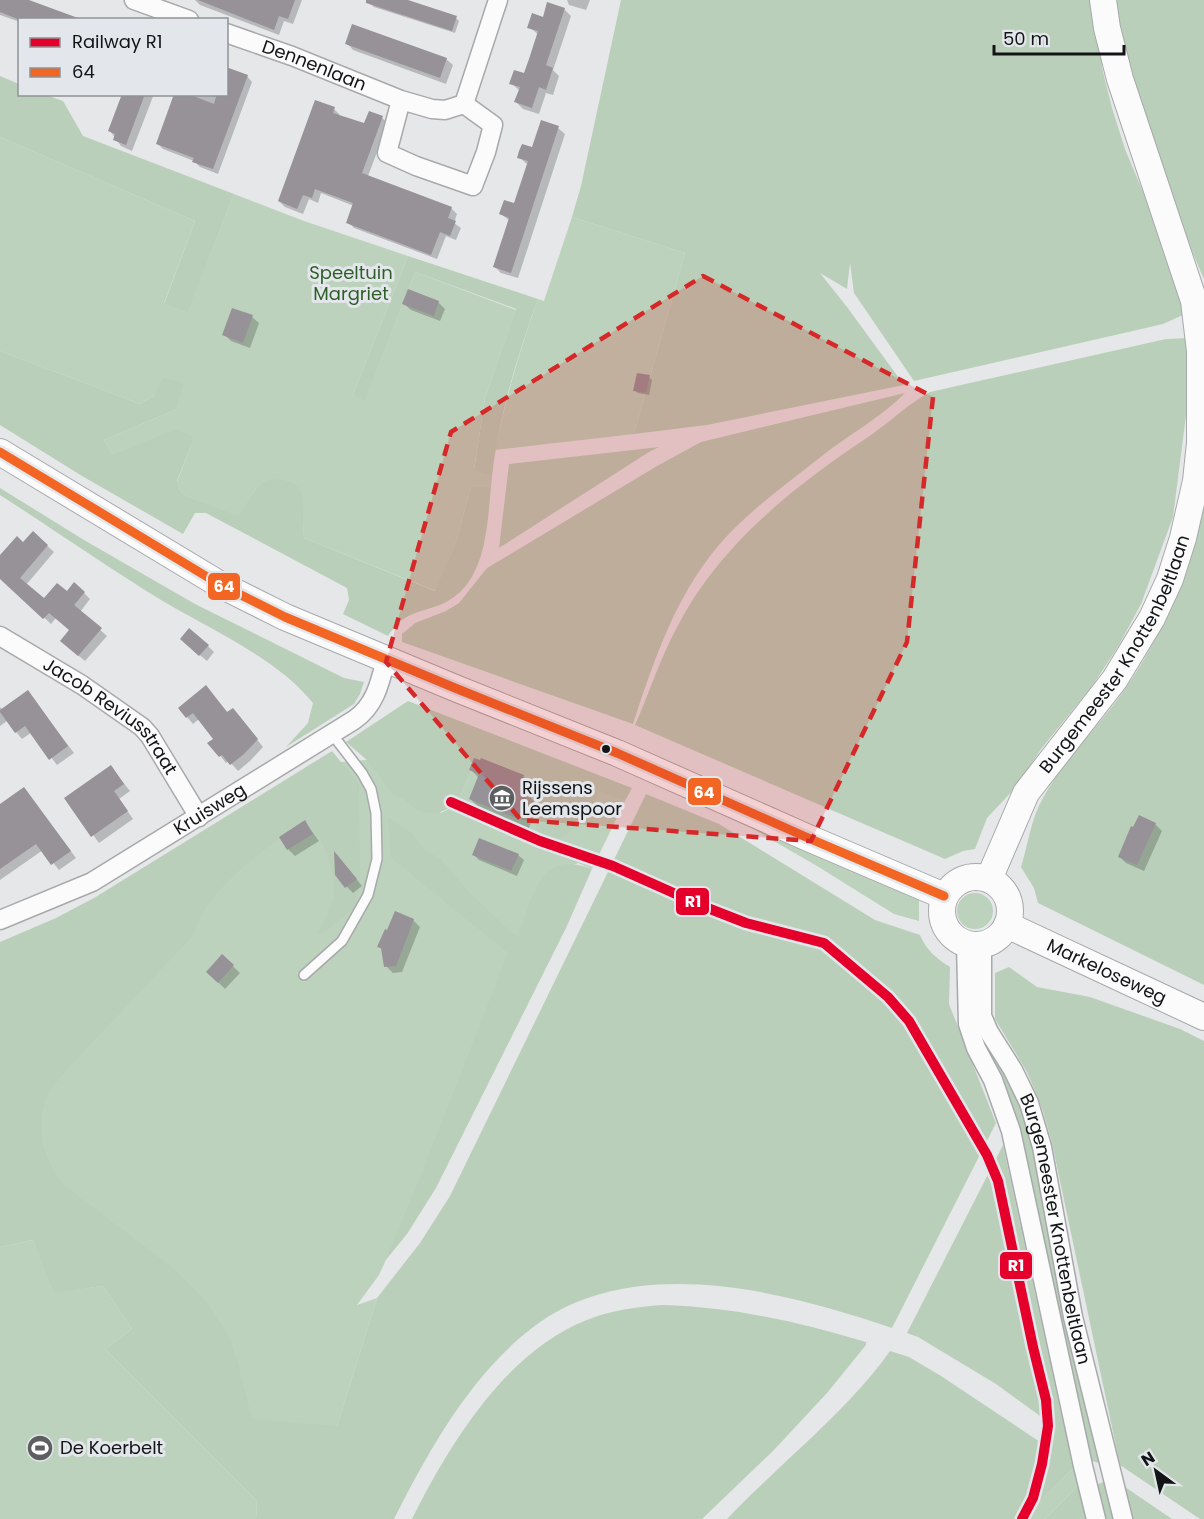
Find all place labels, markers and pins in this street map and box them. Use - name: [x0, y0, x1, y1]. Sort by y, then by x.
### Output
- unlabelled marker: [600, 743, 612, 755]
- place label: Rijssens Leemspoor: [522, 775, 622, 821]
- museum icon: Rijssens Leemspoor: [487, 783, 517, 813]
- sports icon: De Koerbelt: [25, 1433, 55, 1463]
- place label: De Koerbelt: [60, 1435, 163, 1460]

